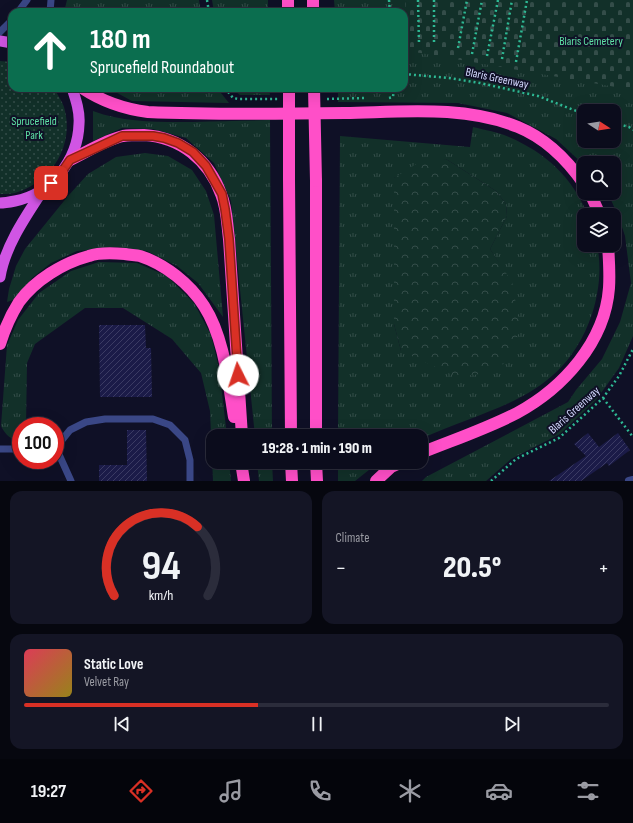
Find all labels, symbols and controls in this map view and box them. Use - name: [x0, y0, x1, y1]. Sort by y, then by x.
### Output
- text: 180 m: [90, 23, 150, 56]
- icon: ahead: [24, 24, 76, 76]
- park label: Blaris Cemetery: [559, 34, 623, 49]
- text: Sprucefield Roundabout: [90, 57, 234, 78]
- street label: Blaris Greenway: [464, 65, 530, 93]
- north arrow: [577, 104, 621, 148]
- map controls: [577, 104, 621, 252]
- park label: Sprucefield Park: [11, 114, 57, 143]
- button: search: [577, 156, 621, 200]
- pin: [34, 166, 68, 200]
- icon: arrive: [40, 172, 62, 194]
- button: layers: [577, 208, 621, 252]
- position arrow: [217, 354, 259, 396]
- street label: Blaris Greenway: [546, 383, 603, 437]
- speed limit sign: 100: [12, 417, 64, 469]
- text: 19:28 · 1 min · 190 m: [262, 439, 372, 458]
- text: Climate: [336, 530, 369, 546]
- text: 94: [141, 541, 180, 590]
- text: 20.5°: [443, 550, 501, 586]
- text: −: [336, 555, 346, 582]
- text: +: [598, 555, 609, 582]
- text: km/h: [148, 586, 173, 603]
- text: Static Love: [84, 655, 143, 674]
- text: Velvet Ray: [84, 674, 129, 690]
- icon: previous: [111, 713, 133, 735]
- icon: pause: [306, 713, 328, 735]
- icon: next: [501, 713, 523, 735]
- icon: directions: [127, 777, 155, 805]
- icon: music: [217, 777, 245, 805]
- icon: phone: [306, 777, 334, 805]
- icon: climate: [396, 777, 424, 805]
- icon: car: [485, 777, 513, 805]
- icon: filters: [574, 777, 602, 805]
- text: 19:27: [31, 781, 66, 802]

